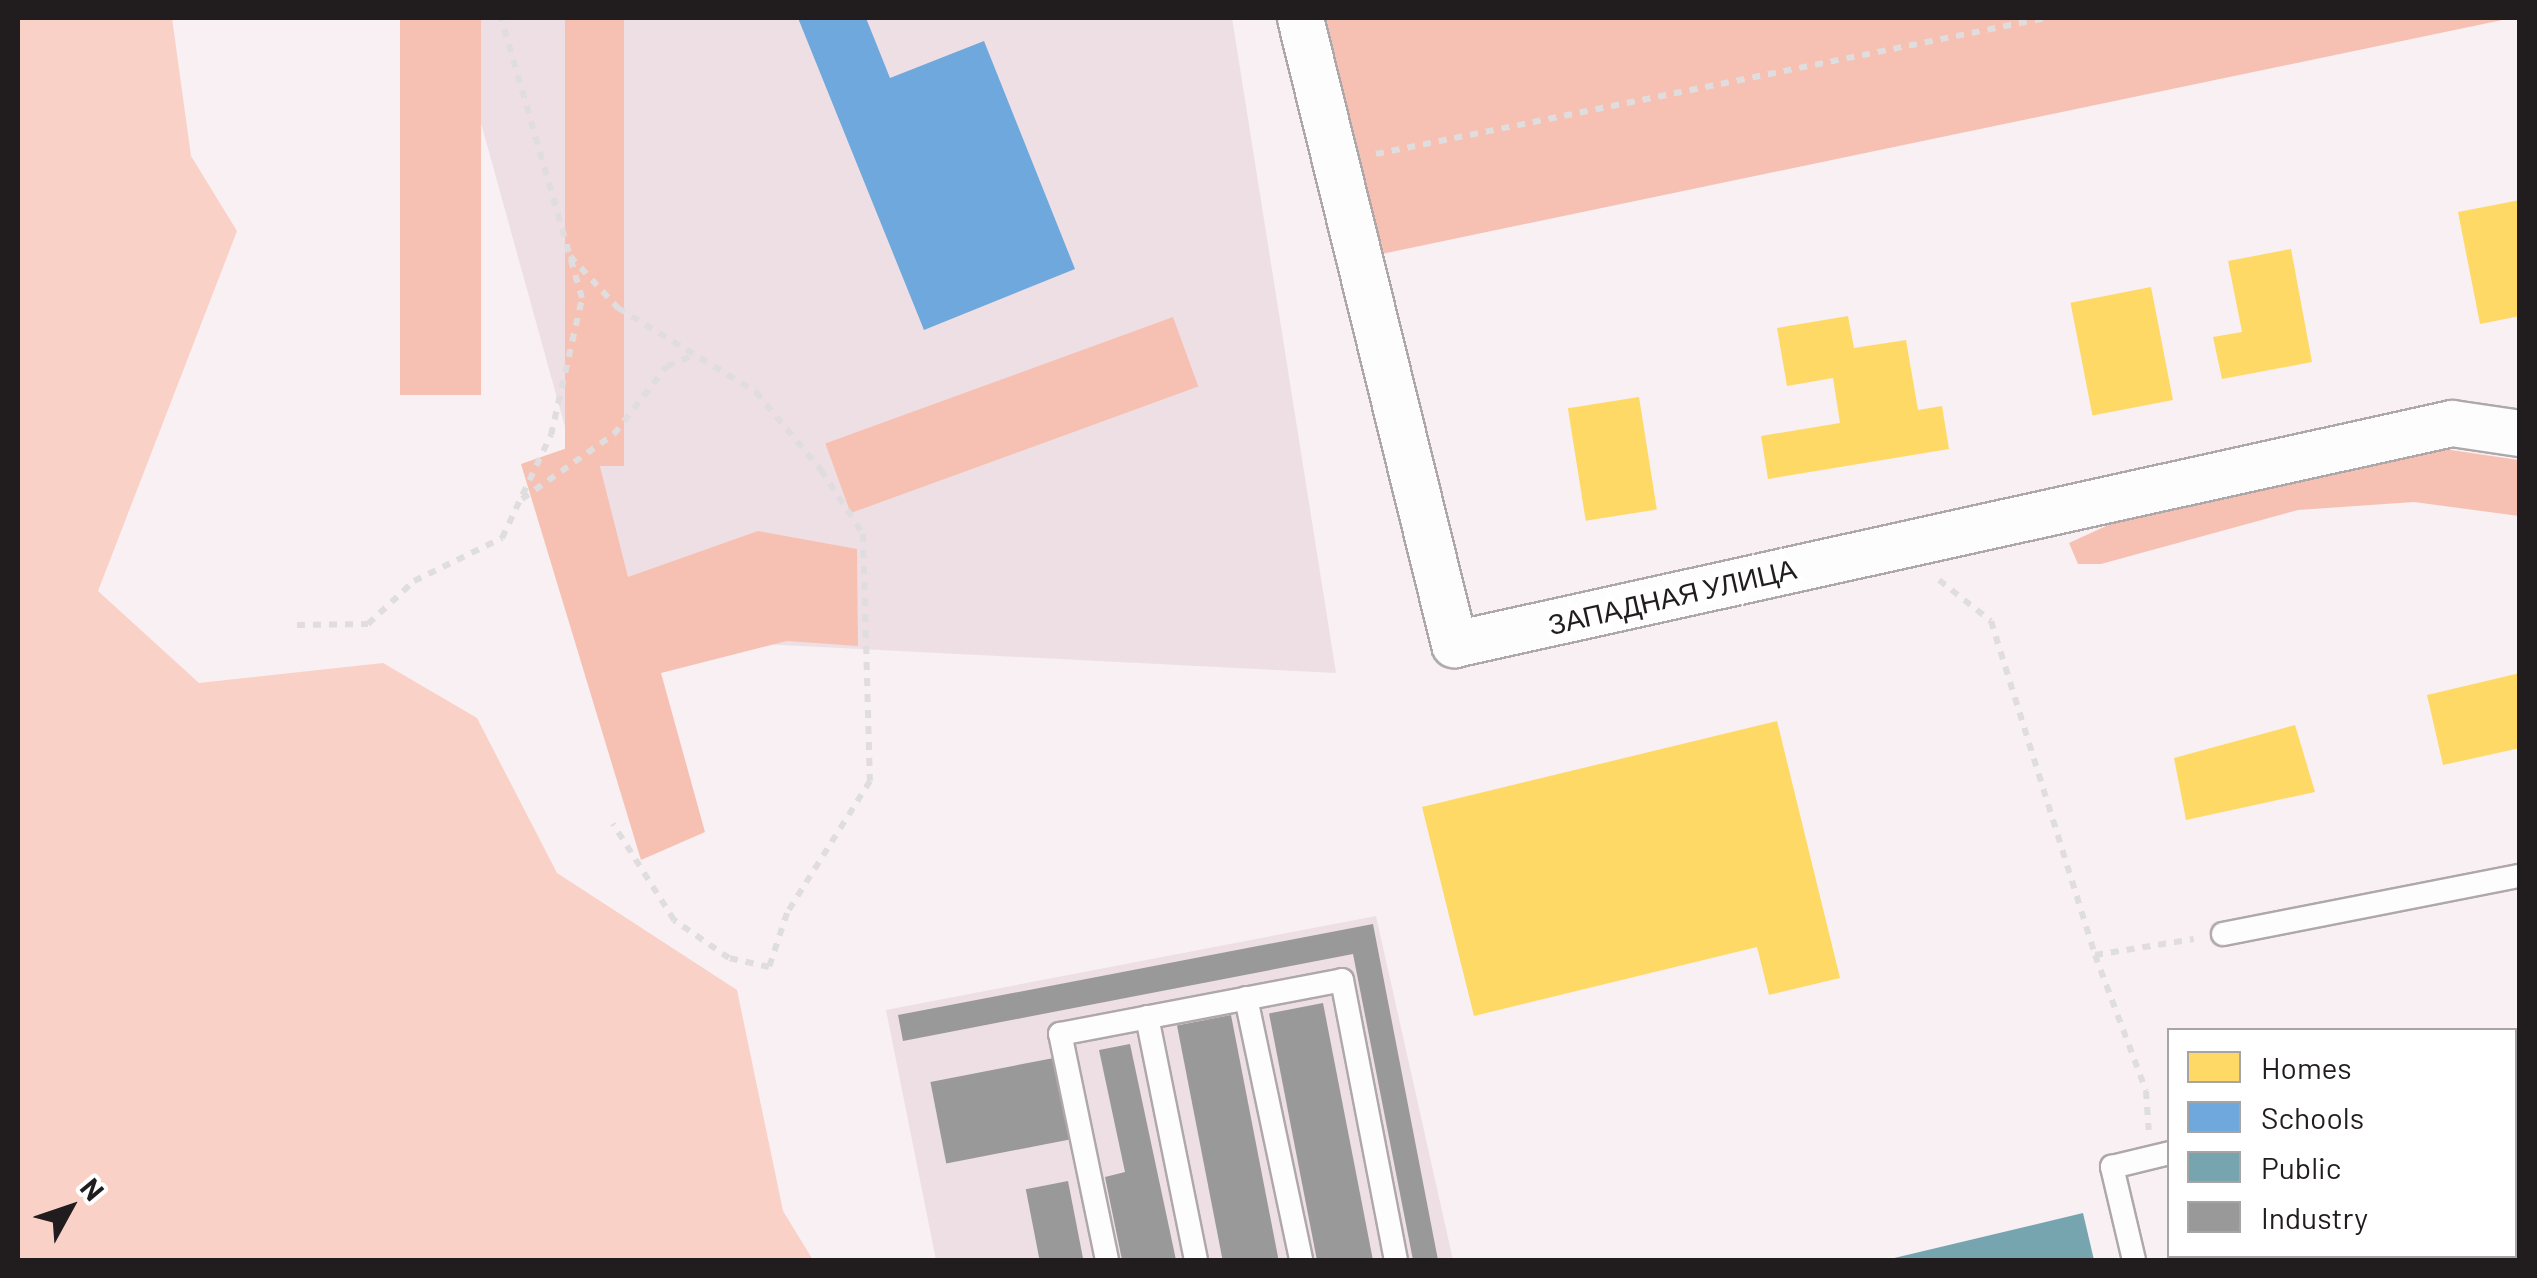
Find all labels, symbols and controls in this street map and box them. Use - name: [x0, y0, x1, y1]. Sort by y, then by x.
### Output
- street label: ЗАПАДНАЯ УЛИЦА: [1545, 551, 1799, 641]
- legend: [2167, 1028, 2517, 1258]
- text: Homes: [2261, 1049, 2352, 1085]
- text: Schools: [2261, 1099, 2364, 1135]
- text: Public: [2261, 1149, 2341, 1185]
- north arrow: [20, 1158, 120, 1258]
- text: N: [74, 1171, 112, 1207]
- text: Industry: [2261, 1199, 2368, 1235]

